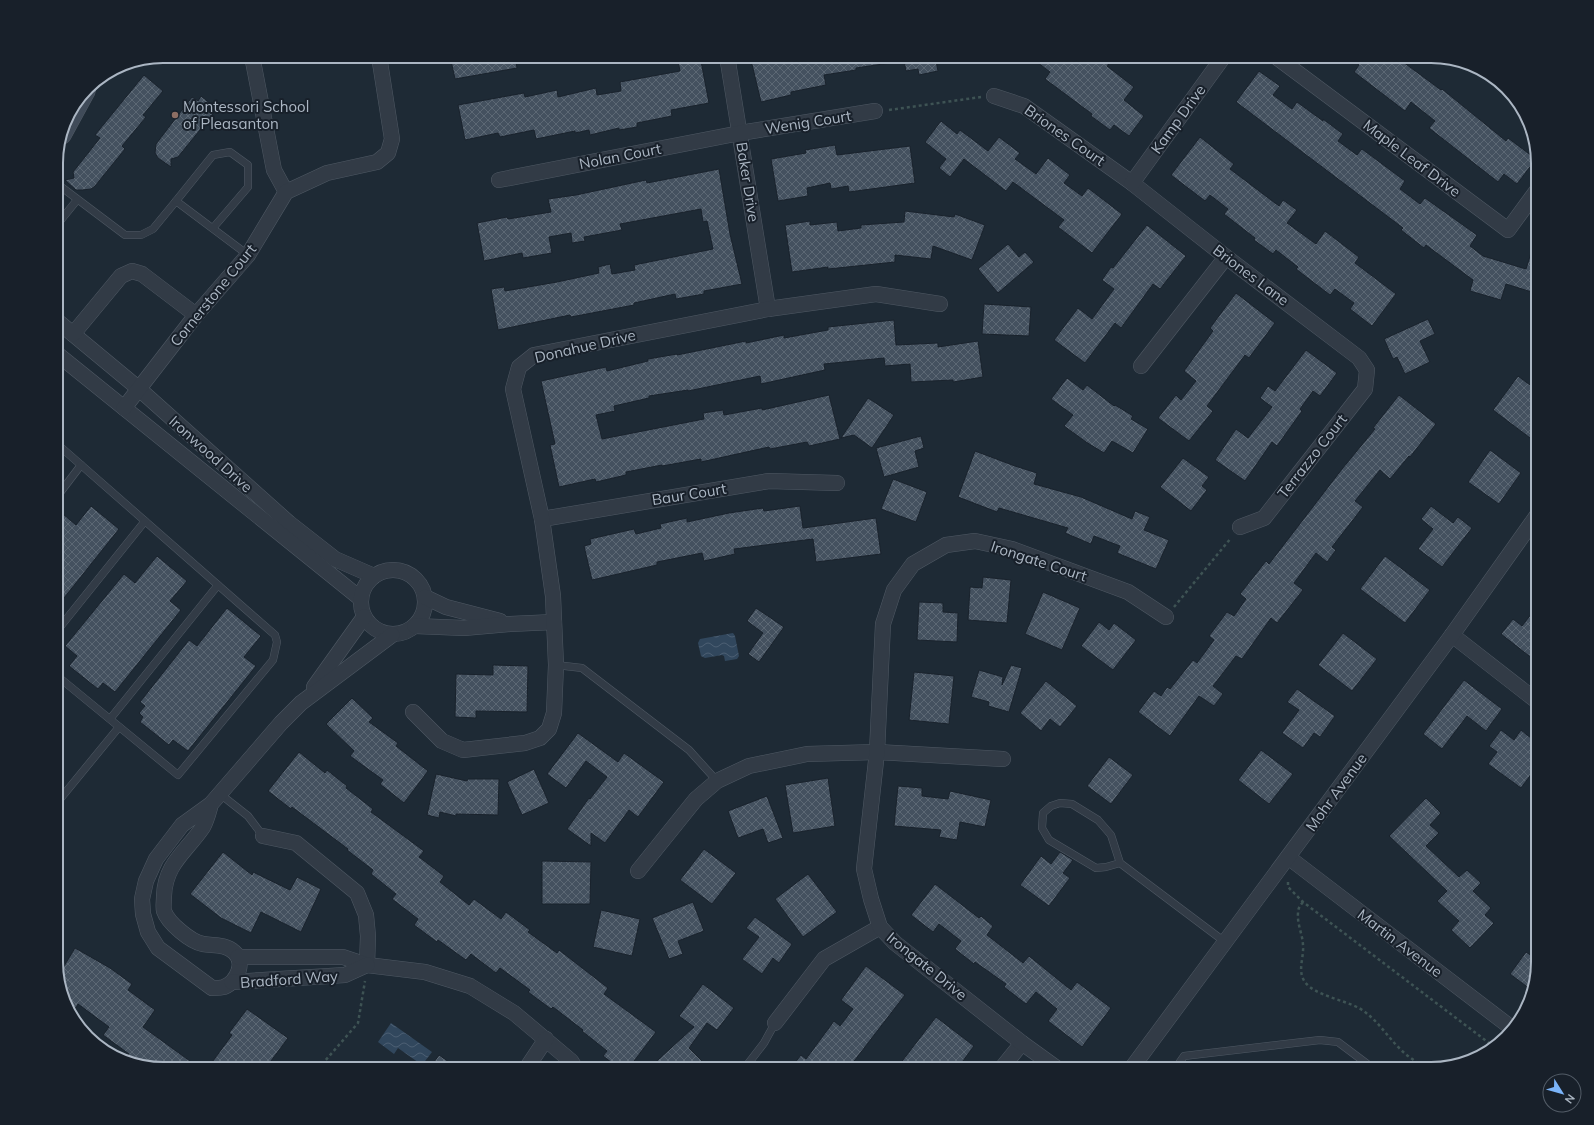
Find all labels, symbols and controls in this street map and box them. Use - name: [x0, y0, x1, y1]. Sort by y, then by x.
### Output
- street label: Kamp Drive: [1147, 81, 1209, 157]
- place label: Montessori School of Pleasanton: [183, 97, 309, 133]
- street label: Briones Court: [1021, 100, 1109, 170]
- street label: Wenig Court: [763, 106, 853, 138]
- marker: Montessori School of Pleasanton: [170, 110, 180, 120]
- street label: Maple Leaf Drive: [1360, 115, 1464, 201]
- street label: Nolan Court: [577, 139, 663, 173]
- street label: Baker Drive: [732, 141, 764, 223]
- street label: Cornerstone Court: [166, 240, 260, 350]
- street label: Briones Lane: [1209, 240, 1293, 310]
- street label: Donahue Drive: [533, 325, 637, 367]
- street label: Terrazzo Court: [1273, 410, 1351, 502]
- street label: Ironwood Drive: [165, 412, 257, 496]
- street label: Baur Court: [650, 479, 728, 509]
- street label: Irongate Court: [989, 537, 1089, 585]
- street label: Mohr Avenue: [1301, 749, 1371, 835]
- street label: Martin Avenue: [1354, 905, 1446, 981]
- street label: Irongate Drive: [883, 928, 971, 1004]
- street label: Bradford Way: [239, 966, 339, 992]
- north arrow: [1542, 1073, 1582, 1113]
- text: N: [1562, 1091, 1578, 1107]

